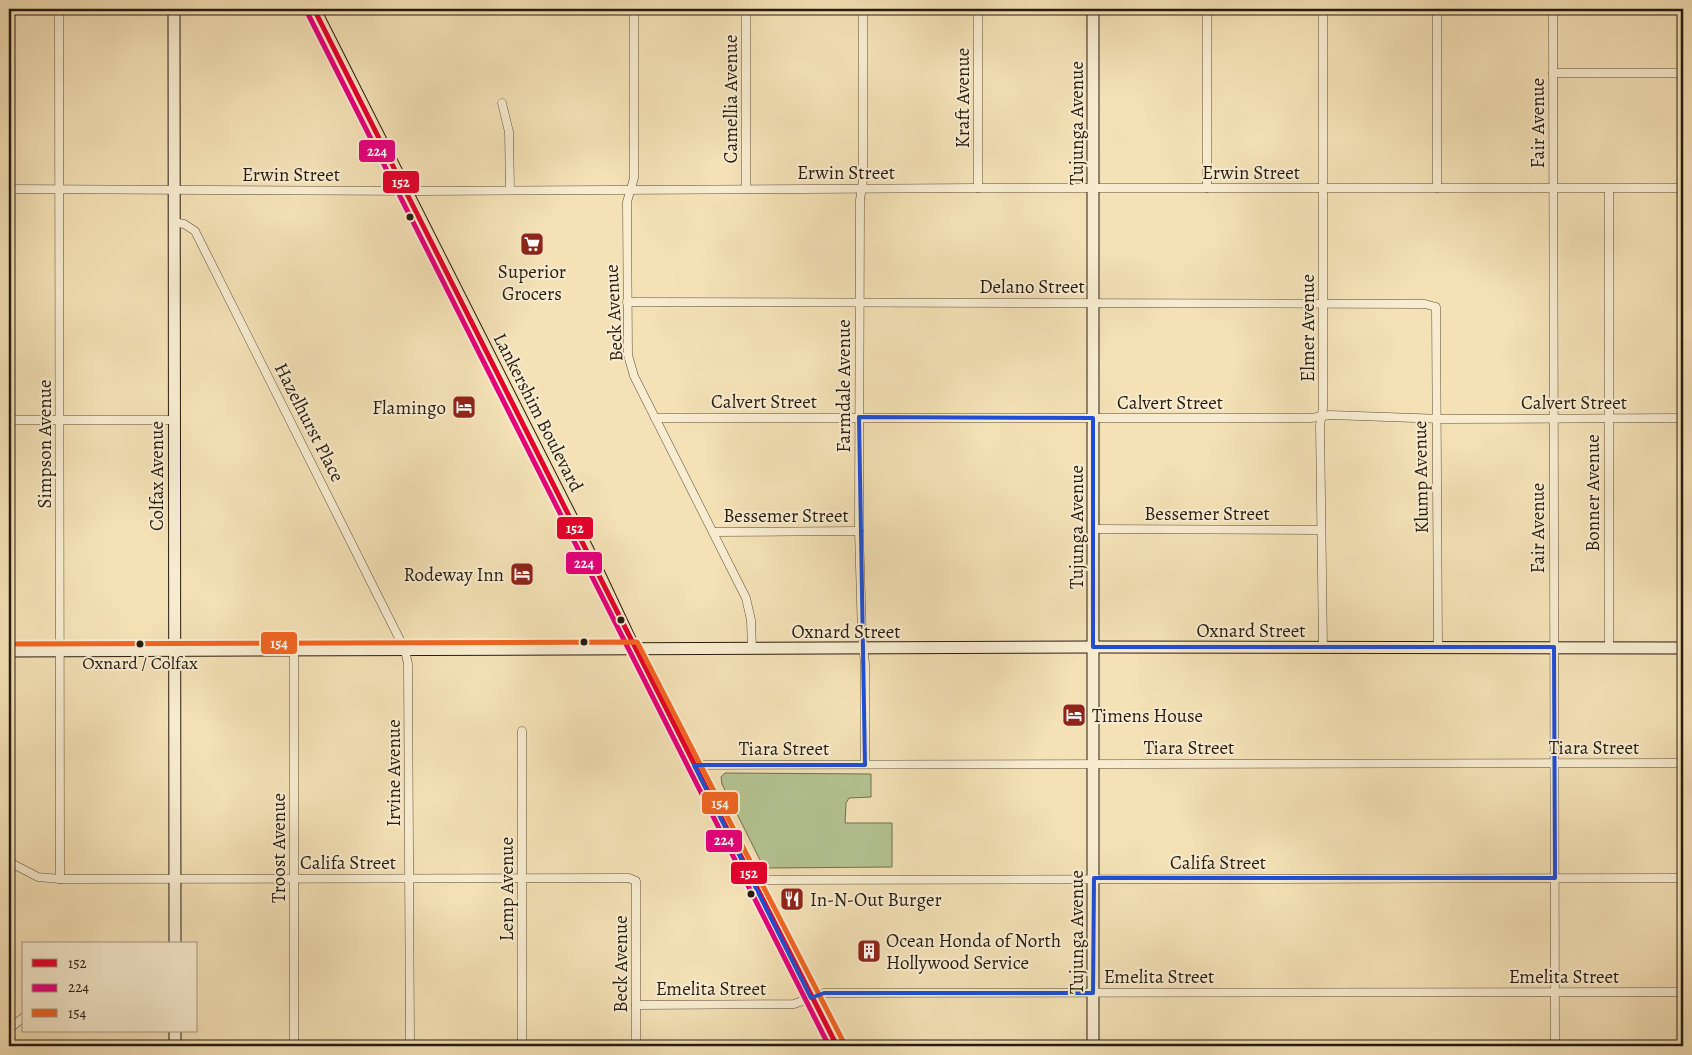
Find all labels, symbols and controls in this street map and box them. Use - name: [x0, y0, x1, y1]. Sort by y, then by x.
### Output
- street label: Camellia Avenue: [718, 35, 744, 163]
- street label: Kraft Avenue: [950, 48, 976, 148]
- street label: Tujunga Avenue: [1064, 61, 1090, 185]
- street label: Fair Avenue: [1525, 78, 1551, 168]
- line badge: 224: [358, 139, 396, 163]
- text: 224: [367, 142, 387, 161]
- street label: Erwin Street: [797, 160, 895, 186]
- street label: Erwin Street: [1202, 160, 1300, 186]
- street label: Erwin Street: [242, 162, 340, 188]
- line badge: 152: [382, 170, 420, 194]
- text: 152: [392, 173, 410, 192]
- unlabelled marker: [405, 212, 415, 222]
- supermarket icon: Superior Grocers: [519, 231, 545, 257]
- place label: Superior Grocers: [498, 259, 566, 307]
- street label: Beck Avenue: [598, 264, 630, 362]
- street label: Delano Street: [979, 274, 1085, 300]
- street label: Elmer Avenue: [1295, 274, 1321, 382]
- street label: Farmdale Avenue: [831, 319, 857, 453]
- street label: Lankershim Boulevard: [487, 329, 590, 497]
- street label: Hazelhurst Place: [268, 358, 350, 486]
- street label: Simpson Avenue: [32, 380, 58, 508]
- street label: Calvert Street: [711, 389, 817, 415]
- street label: Calvert Street: [1117, 390, 1223, 416]
- street label: Calvert Street: [1521, 390, 1627, 416]
- hotel icon: Flamingo: [451, 394, 477, 420]
- place label: Flamingo: [372, 395, 446, 421]
- street label: Klump Avenue: [1407, 420, 1435, 534]
- street label: Colfax Avenue: [144, 421, 170, 531]
- street label: Bonner Avenue: [1580, 434, 1606, 552]
- street label: Tujunga Avenue: [1064, 465, 1090, 589]
- street label: Fair Avenue: [1525, 483, 1551, 573]
- street label: Bessemer Street: [1144, 501, 1270, 527]
- street label: Bessemer Street: [723, 503, 849, 529]
- line badge: 152: [556, 516, 594, 540]
- text: 152: [566, 519, 584, 538]
- line badge: 224: [565, 551, 603, 575]
- text: 224: [574, 554, 594, 573]
- hotel icon: Rodeway Inn: [509, 561, 535, 587]
- place label: Rodeway Inn: [403, 562, 504, 588]
- unlabelled marker: [616, 615, 626, 625]
- street label: Oxnard Street: [1196, 618, 1306, 644]
- street label: Oxnard Street: [791, 619, 901, 645]
- line badge: 154: [260, 631, 298, 655]
- text: 154: [270, 634, 288, 653]
- unlabelled marker: [579, 637, 589, 647]
- marker: Oxnard / Colfax: [135, 639, 145, 649]
- place label: Oxnard / Colfax: [82, 651, 198, 675]
- hotel icon: Timens House: [1061, 702, 1087, 728]
- place label: Timens House: [1092, 703, 1203, 729]
- street label: Irvine Avenue: [381, 719, 407, 827]
- street label: Tiara Street: [1144, 735, 1234, 761]
- street label: Tiara Street: [1549, 735, 1639, 761]
- street label: Tiara Street: [739, 736, 829, 762]
- line badge: 154: [701, 791, 739, 815]
- street label: Troost Avenue: [266, 793, 292, 903]
- text: 154: [711, 794, 729, 813]
- line badge: 224: [705, 829, 743, 853]
- text: 224: [714, 831, 734, 850]
- street label: Lemp Avenue: [494, 837, 520, 941]
- street label: Califa Street: [300, 850, 396, 876]
- street label: Califa Street: [1170, 850, 1266, 876]
- line badge: 152: [730, 861, 768, 885]
- text: 152: [740, 864, 758, 883]
- street label: Tujunga Avenue: [1064, 870, 1090, 994]
- restaurant icon: In-N-Out Burger: [779, 886, 805, 912]
- place label: In-N-Out Burger: [810, 887, 942, 913]
- unlabelled marker: [746, 889, 756, 899]
- street label: Beck Avenue: [608, 915, 634, 1013]
- place label: Ocean Honda of North Hollywood Service: [886, 928, 1061, 976]
- building icon: Ocean Honda of North Hollywood Service: [856, 938, 882, 964]
- legend: [22, 942, 198, 1032]
- text: 152: [68, 953, 87, 973]
- street label: Emelita Street: [1104, 964, 1214, 990]
- street label: Emelita Street: [1509, 964, 1619, 990]
- street label: Emelita Street: [656, 976, 766, 1002]
- text: 224: [68, 977, 89, 997]
- text: 154: [68, 1003, 87, 1023]

